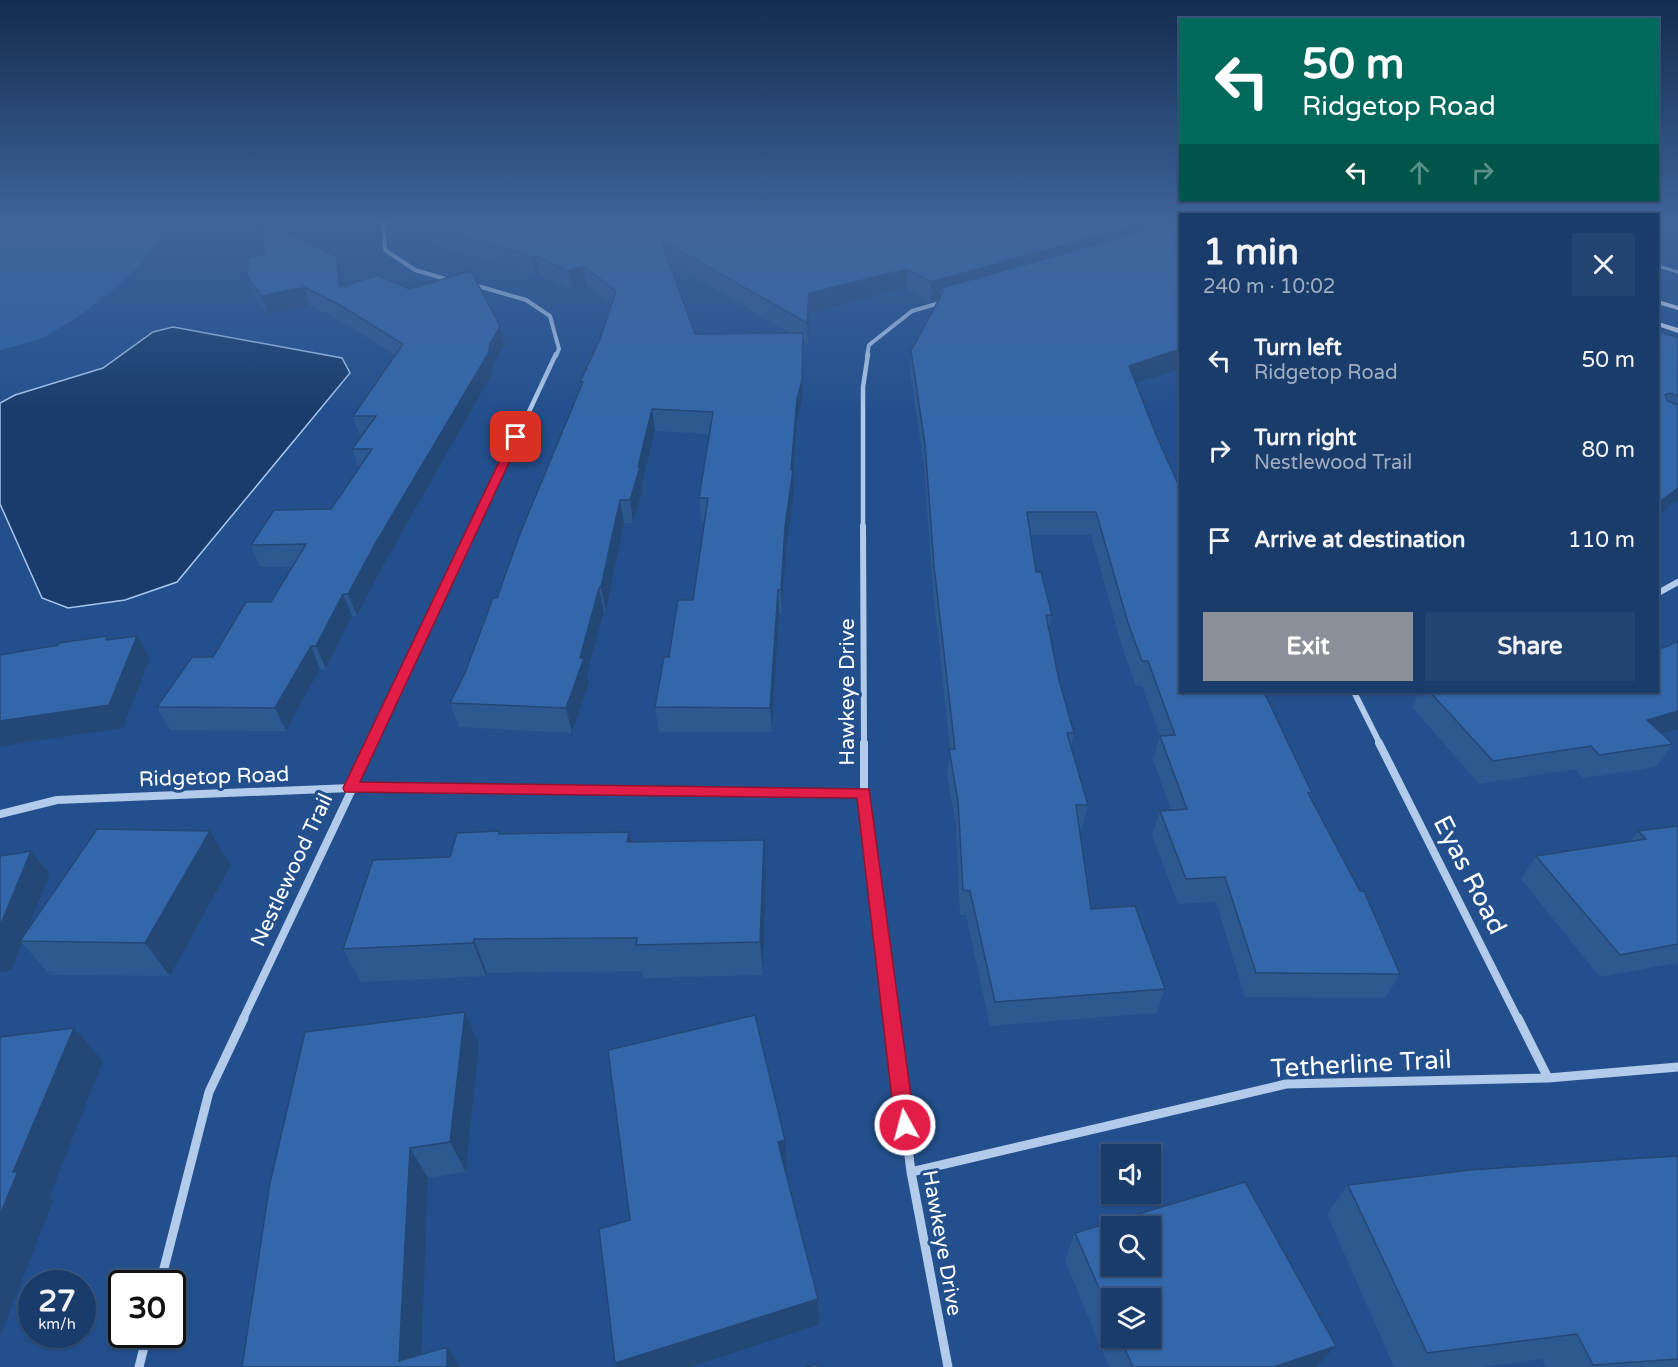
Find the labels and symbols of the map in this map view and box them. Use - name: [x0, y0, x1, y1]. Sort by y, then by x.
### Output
- pin: [490, 411, 541, 462]
- street label: Hawkeye Drive: [835, 618, 860, 766]
- street label: Ridgetop Road: [138, 762, 290, 792]
- street label: Nestlewood Trail: [246, 789, 338, 951]
- street label: Eyas Road: [1427, 810, 1513, 940]
- street label: Tetherline Trail: [1270, 1044, 1452, 1084]
- position arrow: [873, 1093, 937, 1157]
- street label: Hawkeye Drive: [917, 1168, 967, 1318]
- speed limit sign: 30: [108, 1270, 186, 1348]

